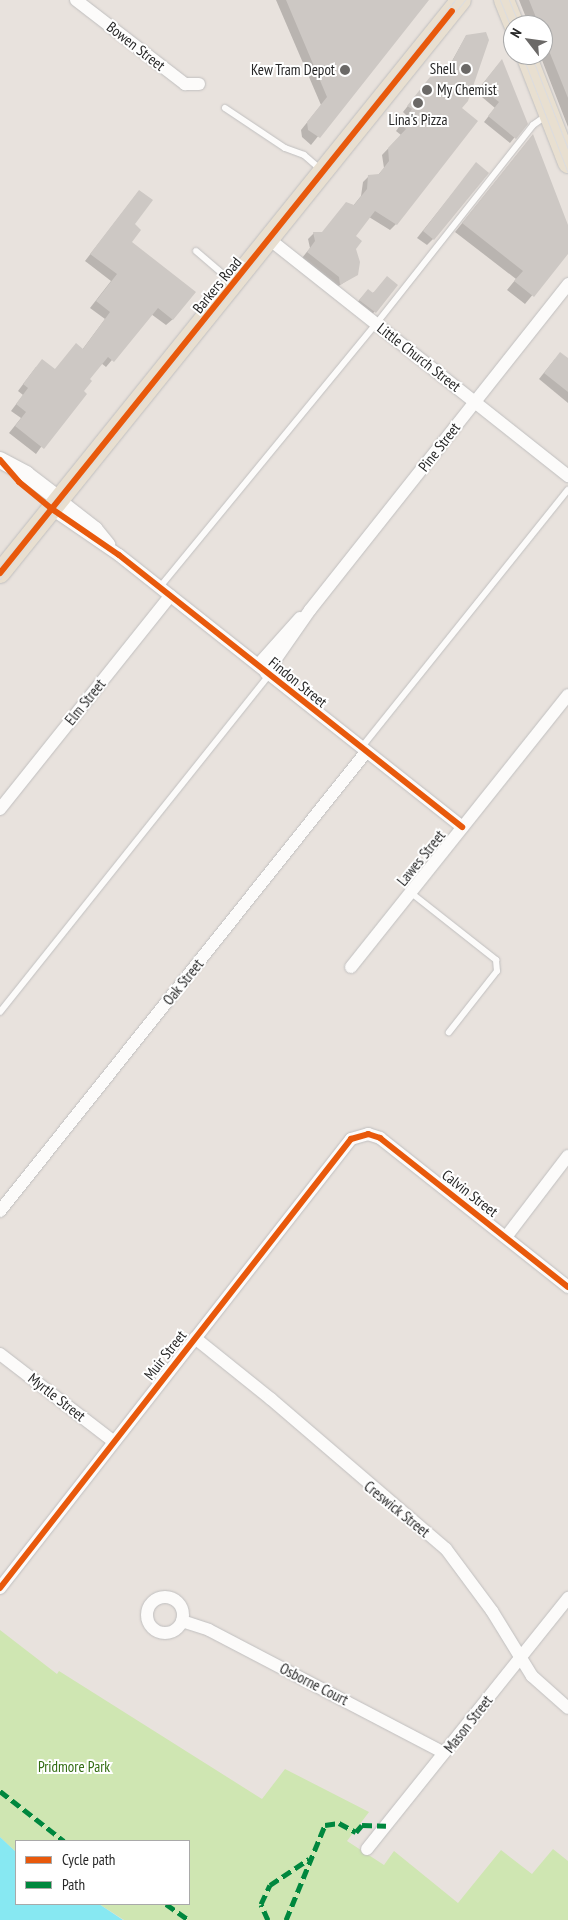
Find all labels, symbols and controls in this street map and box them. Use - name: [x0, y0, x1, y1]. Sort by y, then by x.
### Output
- north arrow: [503, 15, 553, 65]
- street label: Bowen Street: [103, 18, 169, 74]
- text: N: [506, 25, 526, 41]
- place label: Shell: [430, 60, 456, 78]
- place label: Kew Tram Depot: [250, 61, 335, 79]
- marker: Shell: [460, 63, 472, 75]
- marker: Kew Tram Depot: [339, 64, 351, 76]
- place label: My Chemist: [437, 81, 497, 99]
- marker: My Chemist: [421, 84, 433, 96]
- marker: Lina's Pizza: [412, 97, 424, 109]
- place label: Lina's Pizza: [389, 111, 447, 129]
- street label: Barkers Road: [189, 253, 245, 317]
- street label: Little Church Street: [374, 319, 464, 395]
- street label: Pine Street: [414, 419, 464, 475]
- street label: Findon Street: [265, 653, 331, 711]
- street label: Elm Street: [61, 675, 109, 729]
- street label: Lawes Street: [393, 827, 449, 889]
- street label: Oak Street: [159, 955, 207, 1009]
- street label: Calvin Street: [438, 1166, 502, 1220]
- street label: Muir Street: [140, 1327, 190, 1383]
- street label: Myrtle Street: [25, 1369, 89, 1425]
- street label: Creswick Street: [360, 1477, 434, 1541]
- street label: Osborne Court: [277, 1659, 351, 1709]
- street label: Mason Street: [440, 1692, 496, 1756]
- park label: Pridmore Park: [38, 1758, 110, 1776]
- legend: [15, 1840, 190, 1905]
- text: Cycle path: [62, 1850, 115, 1869]
- text: Path: [62, 1875, 85, 1894]

